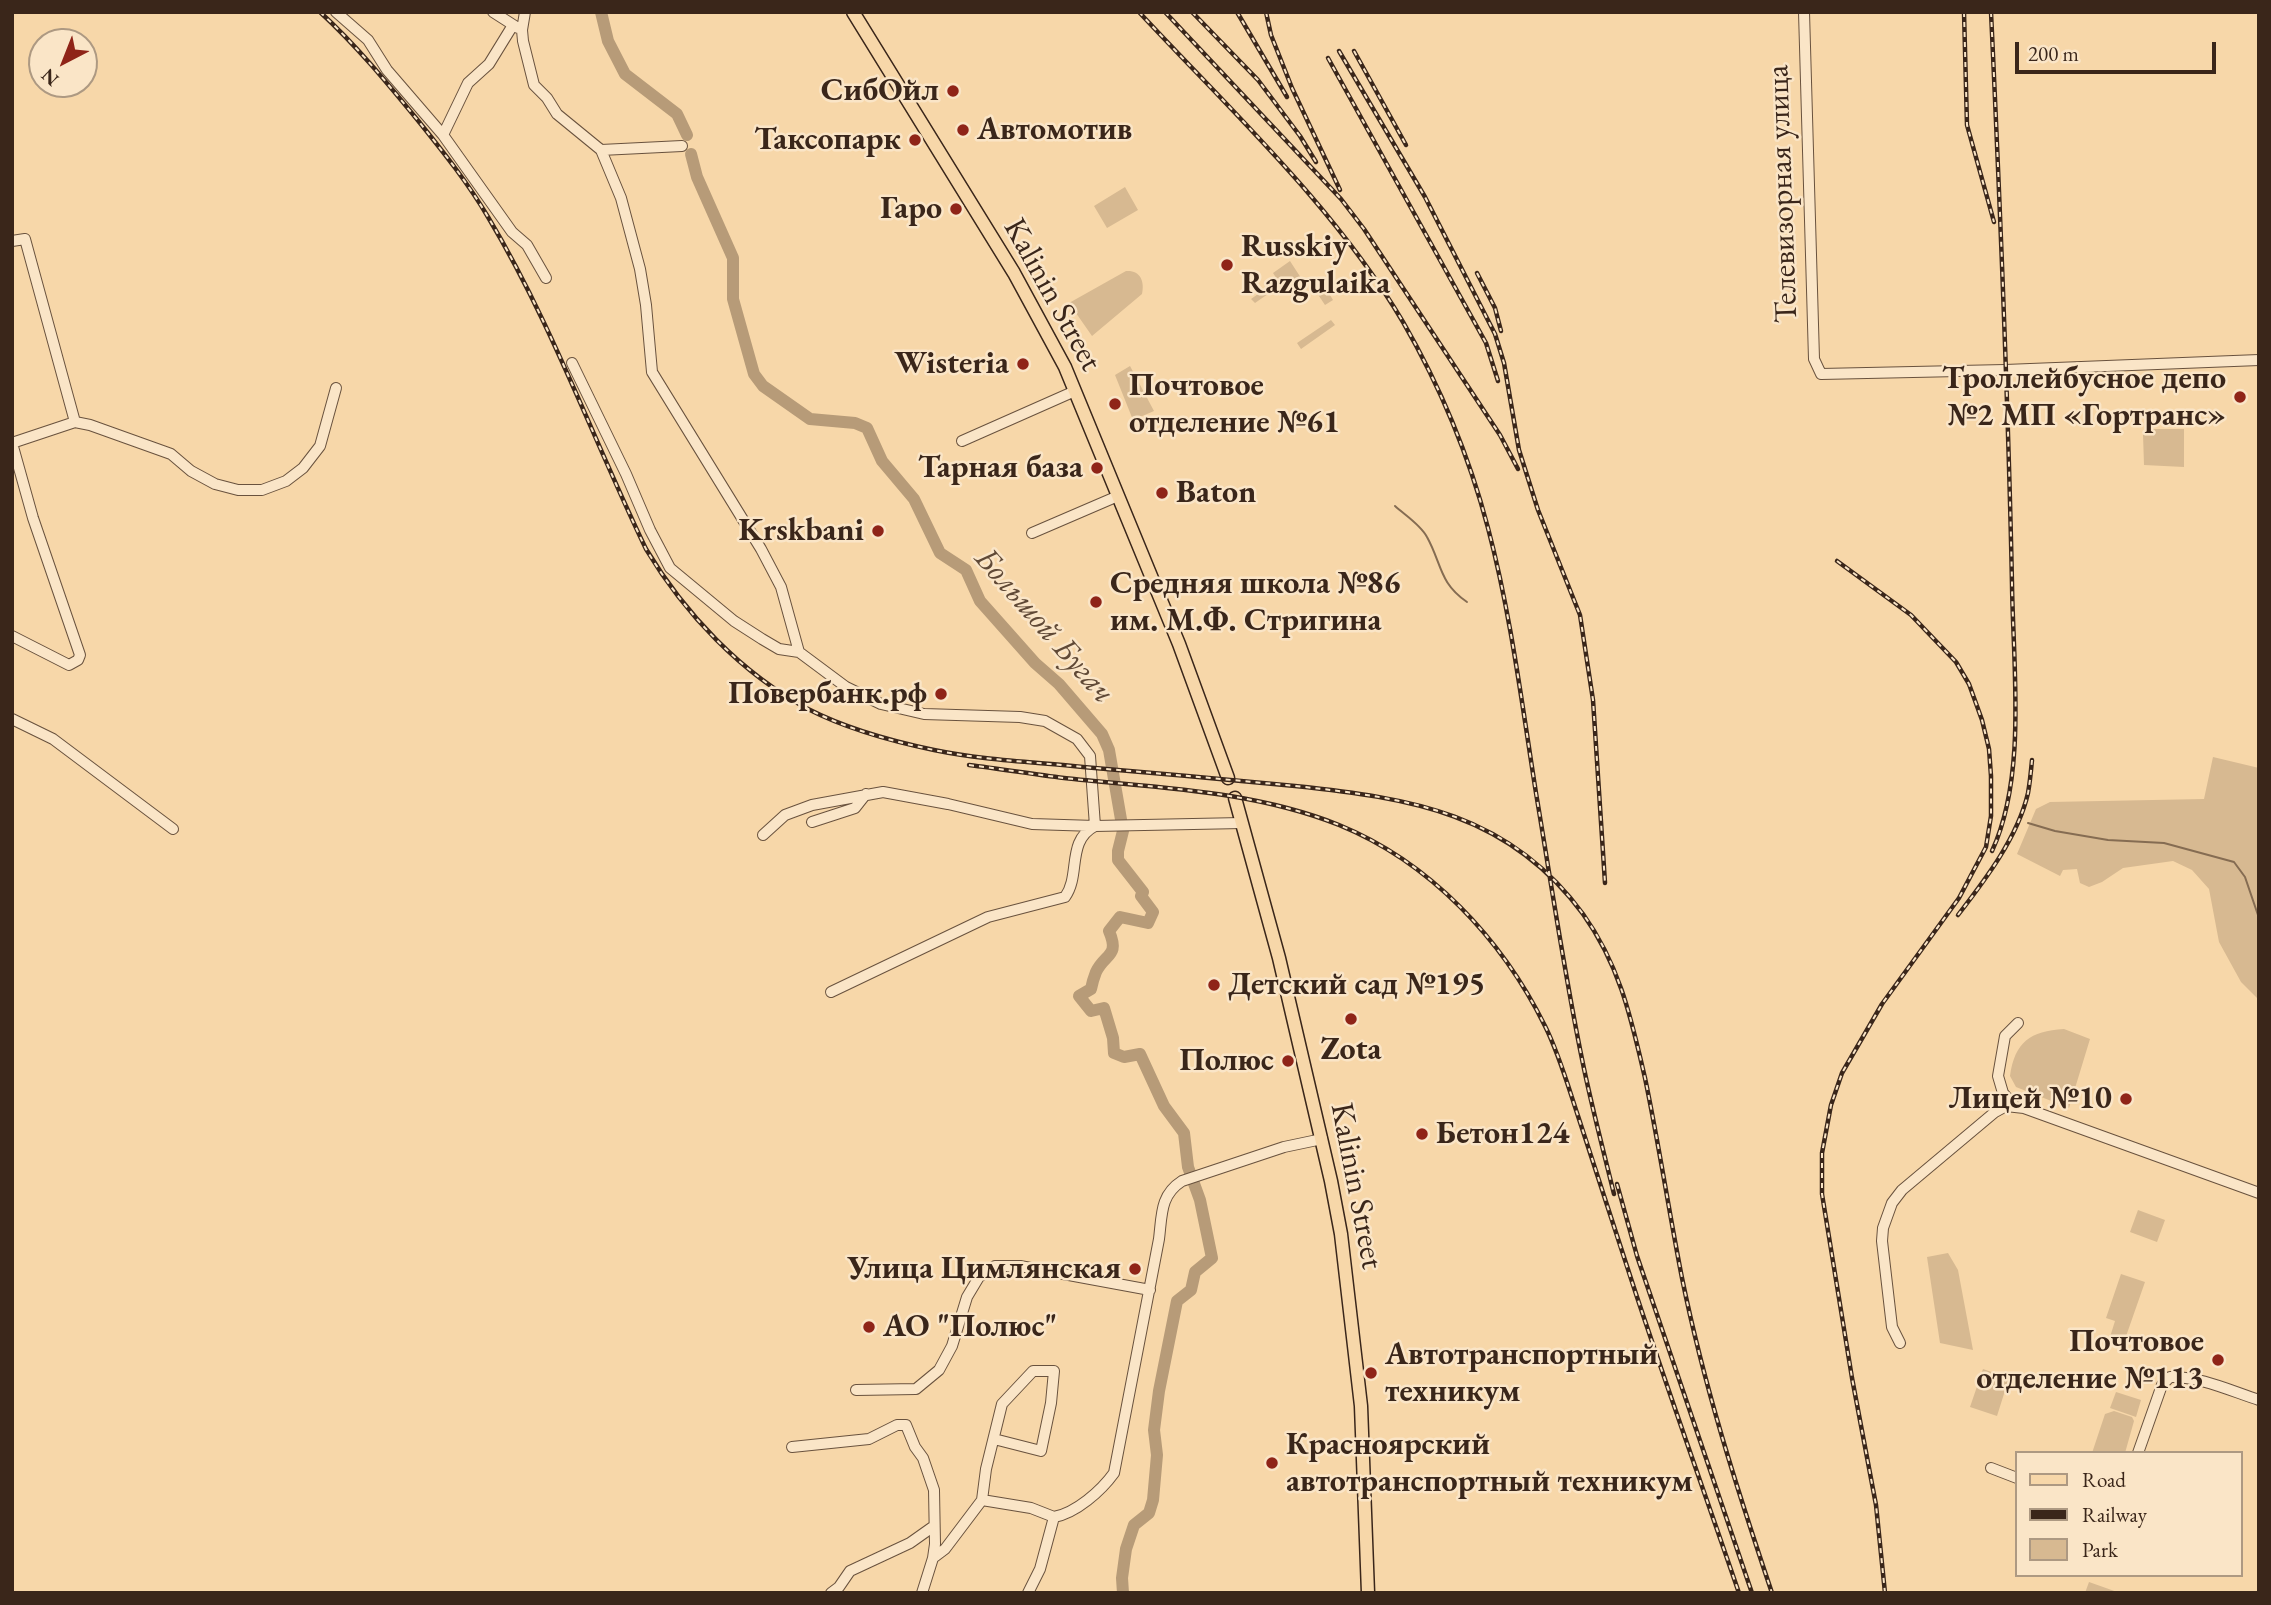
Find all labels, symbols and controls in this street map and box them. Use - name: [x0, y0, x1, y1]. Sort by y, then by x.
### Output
- north arrow: [28, 28, 98, 98]
- scale bar: [2019, 28, 2220, 72]
- text: 200 m: [2028, 40, 2079, 67]
- text: N: [36, 63, 64, 92]
- street label: Телевизорная улица: [1759, 64, 1807, 324]
- place label: СибОйл: [821, 72, 939, 110]
- marker: СибОйл: [945, 83, 961, 99]
- place label: Автомотив: [977, 111, 1132, 149]
- place label: Таксопарк: [754, 121, 901, 159]
- marker: Автомотив: [955, 122, 971, 138]
- marker: Таксопарк: [907, 132, 923, 148]
- place label: Гаро: [880, 190, 942, 228]
- marker: Гаро: [948, 201, 964, 217]
- street label: Kalinin Street: [994, 212, 1110, 378]
- place label: Russkiy Razgulaika: [1241, 228, 1390, 303]
- marker: Russkiy Razgulaika: [1219, 257, 1235, 273]
- place label: Wisteria: [894, 345, 1009, 383]
- marker: Wisteria: [1015, 356, 1031, 372]
- place label: Троллейбусное депо №2 МП «Гортранс»: [1942, 360, 2226, 435]
- place label: Почтовое отделение №61: [1129, 367, 1340, 442]
- marker: Троллейбусное депо №2 МП «Гортранс»: [2232, 389, 2248, 405]
- marker: Почтовое отделение №61: [1107, 396, 1123, 412]
- place label: Тарная база: [918, 449, 1083, 487]
- marker: Тарная база: [1089, 460, 1105, 476]
- place label: Baton: [1176, 474, 1256, 512]
- marker: Baton: [1154, 485, 1170, 501]
- place label: Krskbani: [739, 512, 864, 550]
- marker: Krskbani: [870, 523, 886, 539]
- water label: Большой Бугач: [966, 540, 1122, 712]
- place label: Средняя школа №86 им. М.Ф. Стригина: [1110, 565, 1400, 640]
- marker: Средняя школа №86 им. М.Ф. Стригина: [1088, 594, 1104, 610]
- place label: Повербанк.рф: [728, 675, 927, 713]
- marker: Повербанк.рф: [933, 686, 949, 702]
- place label: Детский сад №195: [1228, 966, 1485, 1004]
- marker: Детский сад №195: [1206, 977, 1222, 993]
- marker: Zota: [1343, 1011, 1359, 1027]
- place label: Zota: [1321, 1031, 1381, 1069]
- place label: Полюс: [1179, 1042, 1274, 1080]
- marker: Полюс: [1280, 1053, 1296, 1069]
- place label: Лицей №10: [1948, 1080, 2112, 1118]
- marker: Лицей №10: [2118, 1091, 2134, 1107]
- street label: Kalinin Street: [1321, 1100, 1391, 1272]
- place label: Бетон124: [1436, 1115, 1569, 1153]
- marker: Бетон124: [1414, 1126, 1430, 1142]
- place label: Улица Цимлянская: [847, 1250, 1121, 1288]
- marker: Улица Цимлянская: [1127, 1261, 1143, 1277]
- place label: АО "Полюс": [883, 1308, 1057, 1346]
- marker: АО "Полюс": [861, 1319, 877, 1335]
- place label: Почтовое отделение №113: [1976, 1323, 2204, 1398]
- place label: Автотранспортный техникум: [1385, 1336, 1658, 1411]
- marker: Почтовое отделение №113: [2210, 1352, 2226, 1368]
- marker: Автотранспортный техникум: [1363, 1365, 1379, 1381]
- place label: Красноярский автотранспортный техникум: [1286, 1426, 1693, 1501]
- legend: [2016, 1451, 2243, 1577]
- marker: Красноярский автотранспортный техникум: [1264, 1455, 1280, 1471]
- text: Road: [2082, 1466, 2126, 1493]
- text: Railway: [2082, 1501, 2147, 1528]
- text: Park: [2082, 1536, 2118, 1563]

